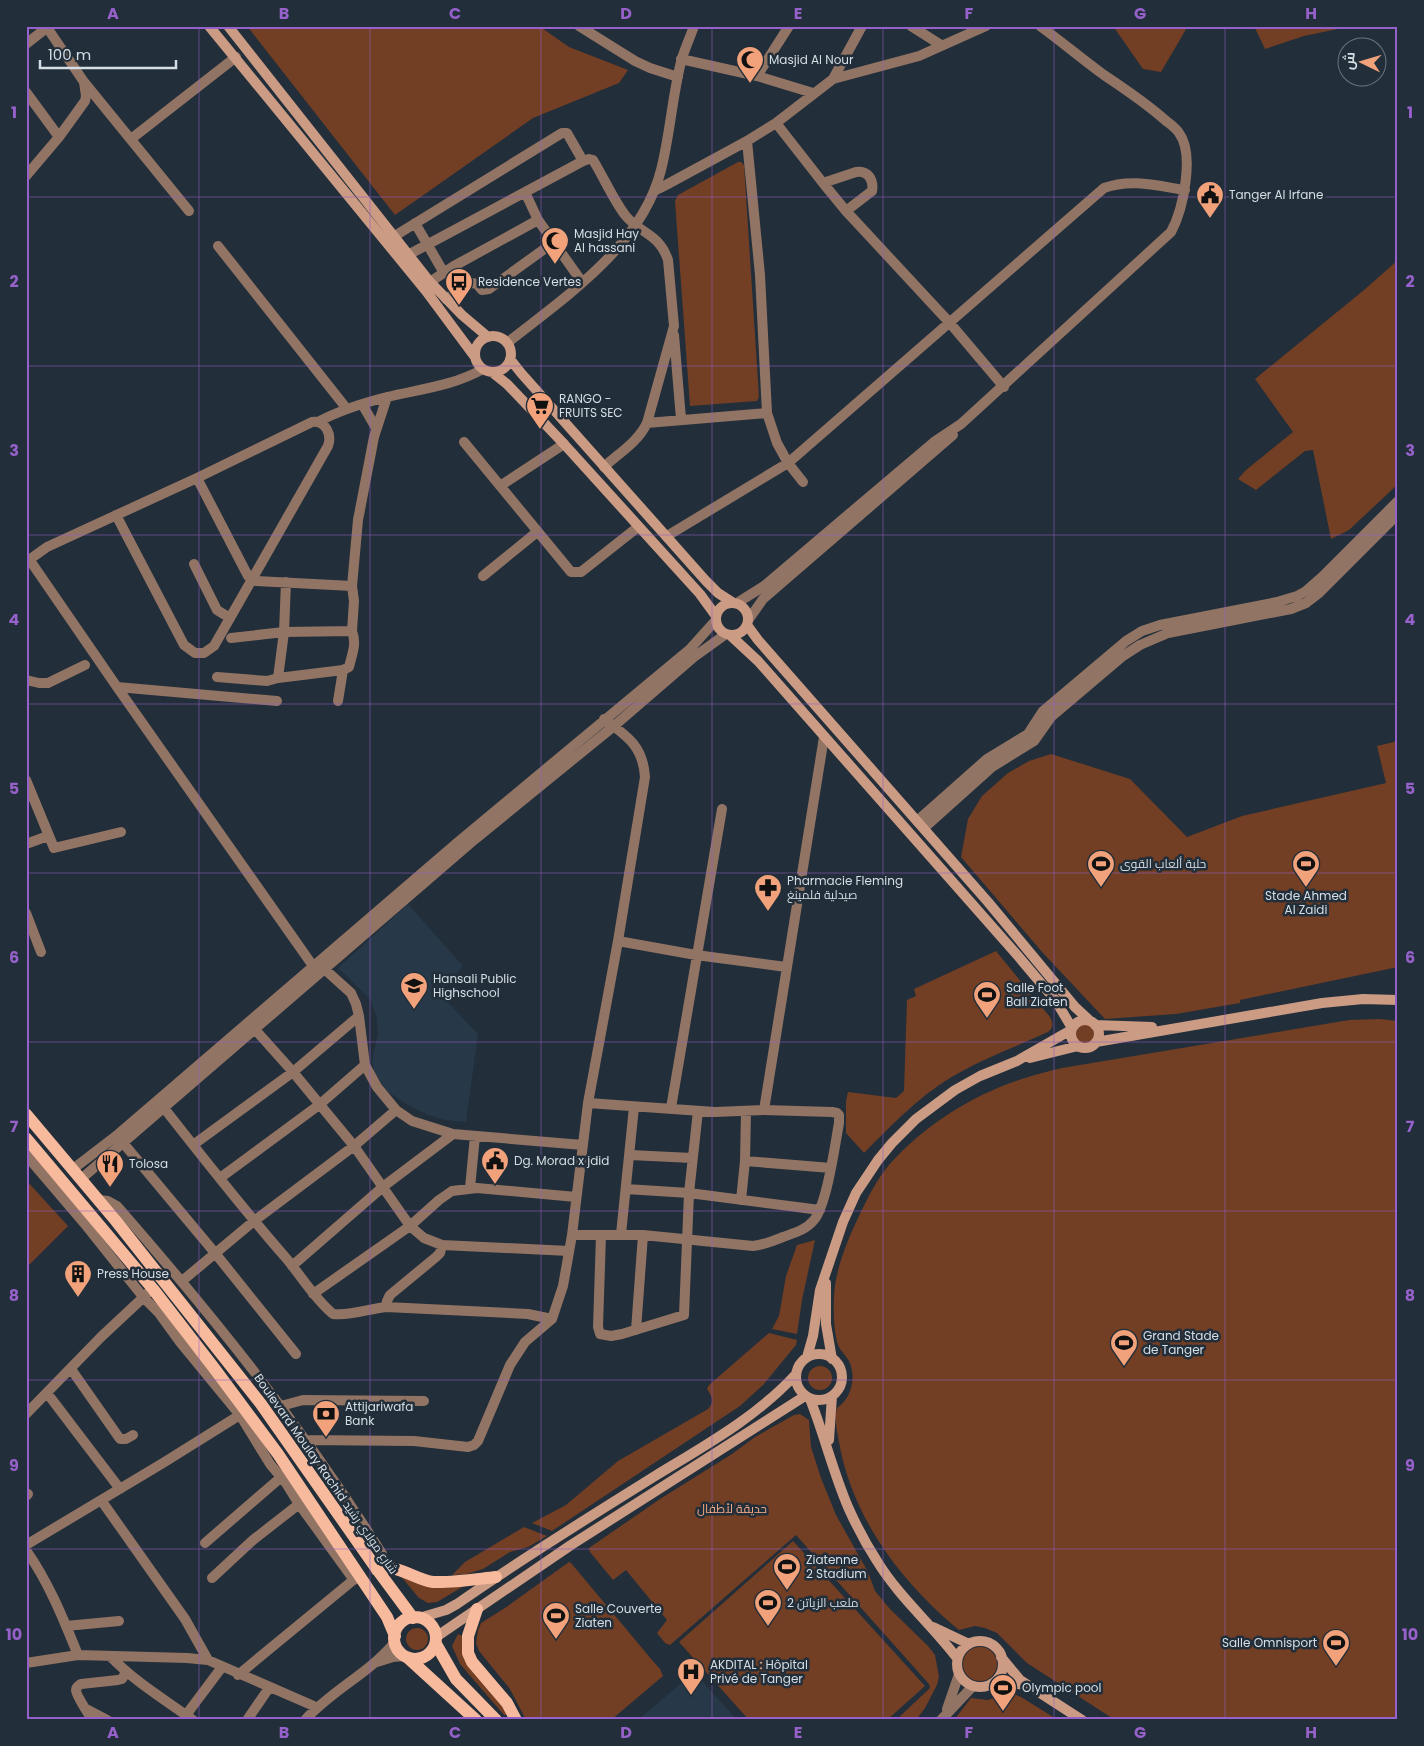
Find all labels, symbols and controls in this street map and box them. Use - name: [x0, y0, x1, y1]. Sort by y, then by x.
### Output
- text: A: [107, 2, 119, 25]
- text: B: [279, 2, 289, 25]
- text: C: [449, 2, 461, 25]
- text: D: [620, 2, 632, 25]
- text: E: [794, 2, 802, 25]
- text: F: [965, 2, 974, 25]
- text: G: [1134, 2, 1146, 25]
- text: H: [1305, 2, 1317, 25]
- scale bar: [40, 38, 176, 70]
- north arrow: [1336, 38, 1386, 88]
- text: 100 m: [48, 44, 91, 65]
- mosque icon: Masjid Al Nour: [735, 45, 765, 84]
- place label: Masjid Al Nour: [769, 51, 854, 68]
- text: ش: [1338, 51, 1360, 71]
- text: 1: [11, 101, 17, 124]
- text: 1: [1407, 101, 1413, 124]
- public building icon: Tanger Al Irfane: [1195, 180, 1225, 219]
- place label: Tanger Al Irfane: [1229, 186, 1323, 203]
- place label: Masjid Hay Al hassani: [574, 225, 639, 256]
- mosque icon: Masjid Hay Al hassani: [540, 226, 570, 265]
- bus stop icon: Residence Vertes: [444, 267, 474, 306]
- text: 2: [9, 270, 19, 293]
- text: 2: [1405, 270, 1415, 293]
- place label: Residence Vertes: [478, 273, 581, 290]
- place label: RANGO - FRUITS SEC: [559, 390, 623, 421]
- supermarket icon: RANGO - FRUITS SEC: [525, 391, 555, 430]
- text: 3: [9, 439, 19, 462]
- text: 3: [1405, 439, 1415, 462]
- text: 4: [9, 608, 20, 631]
- text: 4: [1405, 608, 1416, 631]
- text: 5: [9, 777, 19, 800]
- text: 5: [1405, 777, 1415, 800]
- sports icon: حلبة ألعاب القوى: [1086, 849, 1116, 888]
- sports icon: Stade Ahmed Al Zaidi: [1291, 849, 1321, 888]
- place label: حلبة ألعاب القوى: [1120, 855, 1206, 872]
- place label: Pharmacie Fleming صيدلية فلمينغ: [787, 872, 903, 903]
- pharmacy icon: Pharmacie Fleming صيدلية فلمينغ: [753, 873, 783, 912]
- place label: Stade Ahmed Al Zaidi: [1265, 887, 1347, 918]
- text: 6: [9, 946, 19, 969]
- text: 6: [1405, 946, 1415, 969]
- place label: Hansali Public Highschool: [433, 970, 517, 1001]
- school or university icon: Hansali Public Highschool: [399, 971, 429, 1010]
- place label: Salle Foot Ball Ziaten: [1006, 979, 1068, 1010]
- sports icon: Salle Foot Ball Ziaten: [972, 980, 1002, 1019]
- text: 7: [10, 1115, 19, 1138]
- text: 7: [1406, 1115, 1415, 1138]
- public building icon: Dg. Morad x jdid: [480, 1146, 510, 1185]
- restaurant icon: Tolosa: [95, 1149, 125, 1188]
- place label: Dg. Morad x jdid: [514, 1152, 609, 1169]
- place label: Tolosa: [129, 1155, 168, 1172]
- building icon: Press House: [63, 1259, 93, 1298]
- place label: Press House: [97, 1265, 169, 1282]
- text: 8: [9, 1284, 19, 1307]
- text: 8: [1405, 1284, 1415, 1307]
- place label: Grand Stade de Tanger: [1143, 1327, 1219, 1358]
- sports icon: Grand Stade de Tanger: [1109, 1328, 1139, 1367]
- street label: Boulevard Moulay Rachid شارع مولاي رشيد: [249, 1370, 403, 1578]
- place label: Attijariwafa Bank: [345, 1398, 413, 1429]
- bank icon: Attijariwafa Bank: [311, 1399, 341, 1438]
- text: 9: [9, 1454, 19, 1477]
- text: 9: [1405, 1454, 1415, 1477]
- park label: حديقة لأطفال: [697, 1500, 767, 1517]
- place label: Ziatenne 2 Stadium: [806, 1551, 867, 1582]
- sports icon: Ziatenne 2 Stadium: [772, 1552, 802, 1591]
- sports icon: ملعب الزياتن 2: [753, 1588, 783, 1627]
- place label: ملعب الزياتن 2: [787, 1594, 859, 1611]
- place label: Salle Couverte Ziaten: [575, 1600, 662, 1631]
- sports icon: Salle Couverte Ziaten: [541, 1601, 571, 1640]
- text: 10: [6, 1623, 22, 1646]
- text: 10: [1402, 1623, 1418, 1646]
- sports icon: Salle Omnisport: [1321, 1628, 1351, 1667]
- place label: Salle Omnisport: [1222, 1634, 1317, 1651]
- place label: AKDITAL : Hôpital Privé de Tanger: [710, 1656, 808, 1687]
- hospital icon: AKDITAL : Hôpital Privé de Tanger: [676, 1657, 706, 1696]
- sports icon: Olympic pool: [988, 1673, 1018, 1712]
- place label: Olympic pool: [1022, 1679, 1102, 1696]
- text: A: [107, 1721, 119, 1744]
- text: B: [279, 1721, 289, 1744]
- text: C: [449, 1721, 461, 1744]
- text: D: [620, 1721, 632, 1744]
- text: E: [794, 1721, 802, 1744]
- text: F: [965, 1721, 974, 1744]
- text: G: [1134, 1721, 1146, 1744]
- text: H: [1305, 1721, 1317, 1744]

